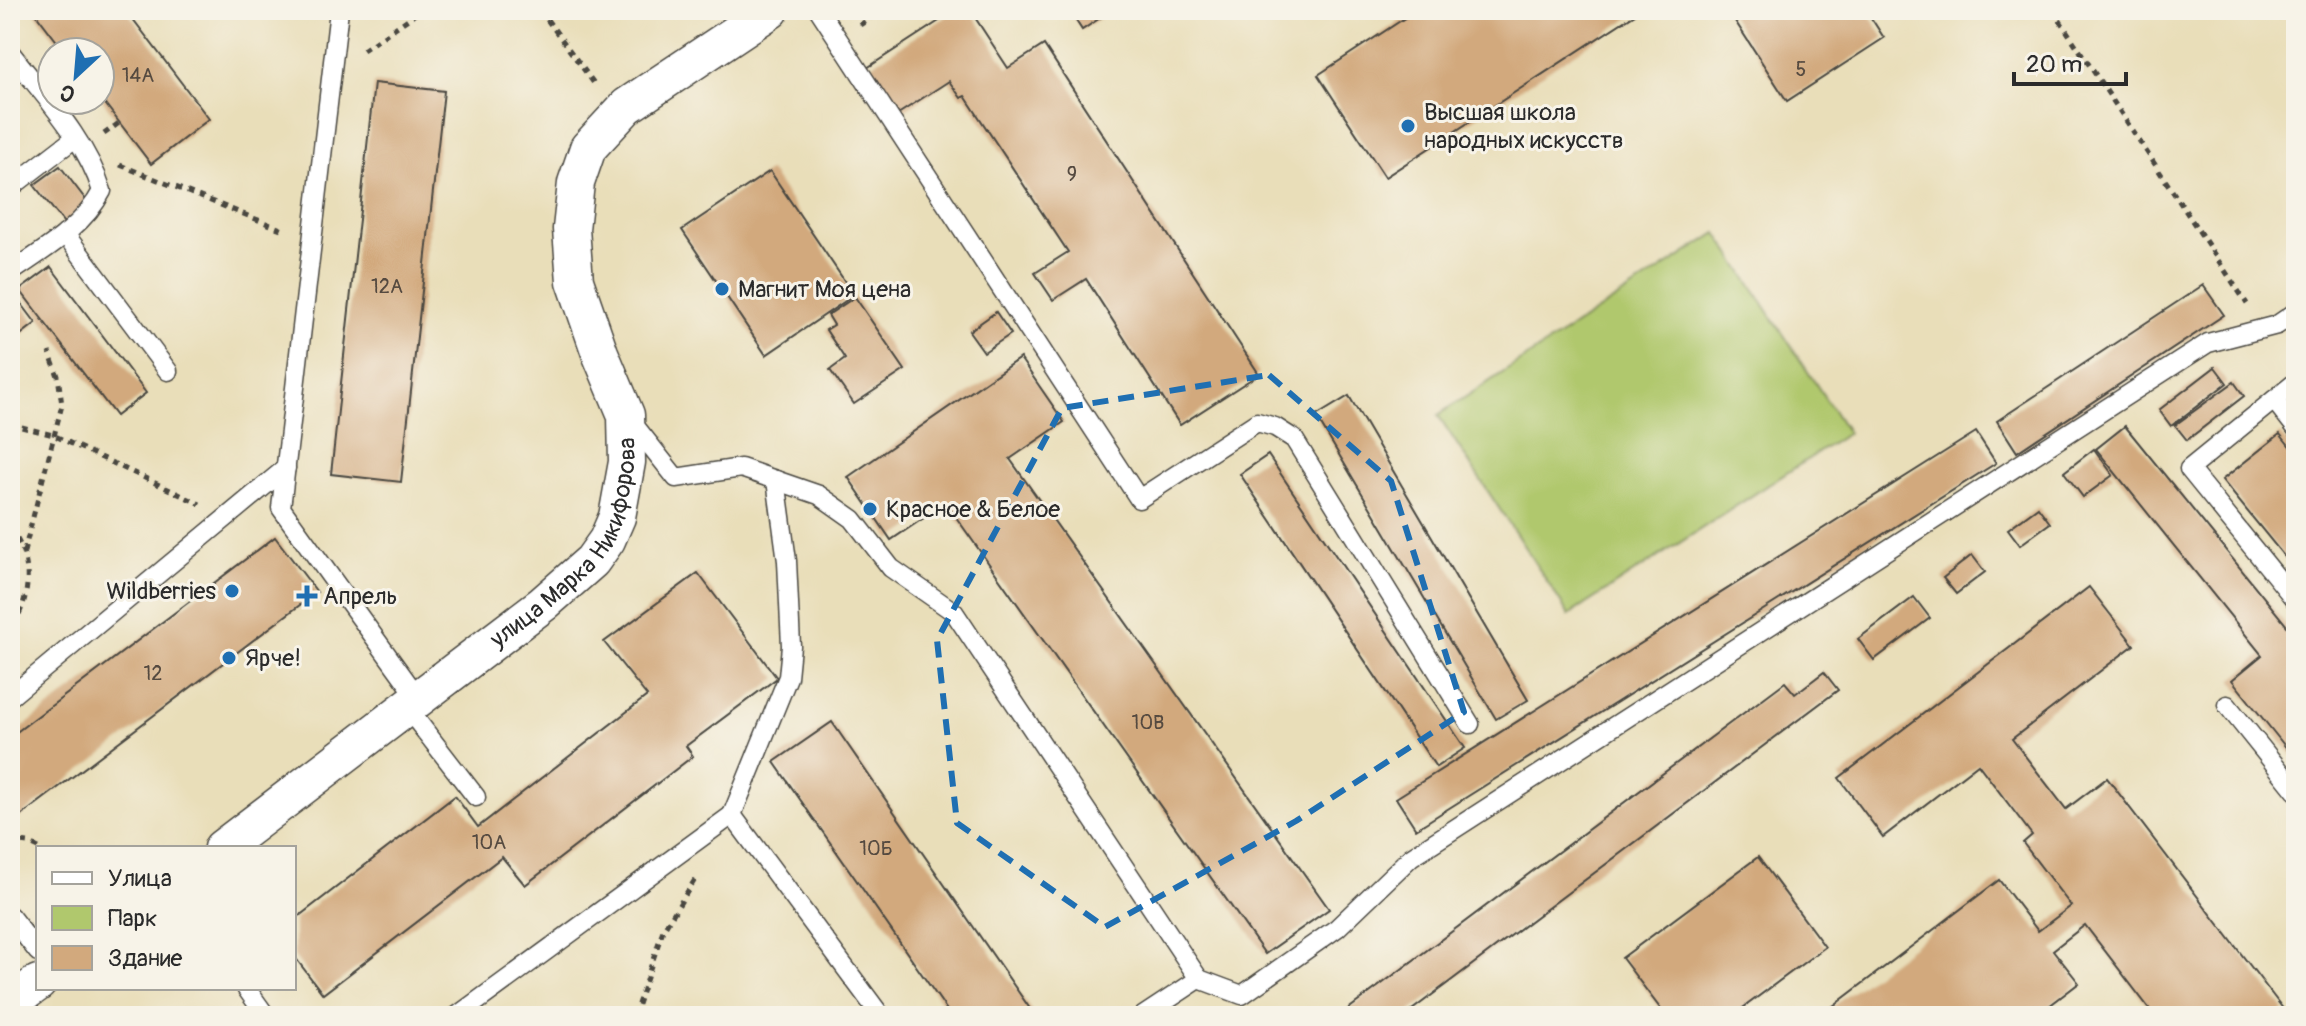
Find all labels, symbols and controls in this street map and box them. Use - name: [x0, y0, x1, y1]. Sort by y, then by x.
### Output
- north arrow: [36, 36, 116, 116]
- scale bar: [2014, 36, 2126, 86]
- text: 20 m: [2026, 50, 2082, 79]
- house number: 5: [1796, 57, 1806, 82]
- house number: 14А: [122, 63, 154, 88]
- text: С: [55, 77, 80, 109]
- place label: Высшая школа народных искусств: [1424, 98, 1624, 155]
- marker: Высшая школа народных искусств: [1399, 117, 1417, 135]
- house number: 9: [1067, 162, 1077, 187]
- house number: 12А: [371, 274, 403, 299]
- place label: Магнит Моя цена: [738, 275, 911, 304]
- marker: Магнит Моя цена: [713, 280, 731, 298]
- street label: улица Марка Никифорова: [484, 437, 642, 655]
- place label: Красное & Белое: [886, 495, 1060, 524]
- marker: Красное & Белое: [861, 500, 879, 518]
- place label: Wildberries: [106, 577, 216, 606]
- marker: Wildberries: [223, 582, 241, 600]
- place label: Апрель: [323, 582, 398, 611]
- marker: Апрель: [298, 587, 316, 605]
- place label: Ярче!: [245, 644, 301, 673]
- marker: Ярче!: [220, 649, 238, 667]
- house number: 12: [144, 661, 163, 686]
- house number: 10В: [1132, 710, 1164, 735]
- house number: 10А: [472, 830, 506, 855]
- house number: 10Б: [859, 836, 893, 861]
- legend: [36, 846, 296, 990]
- text: Улица: [108, 864, 172, 893]
- text: Парк: [108, 904, 157, 933]
- text: Здание: [108, 944, 183, 973]

